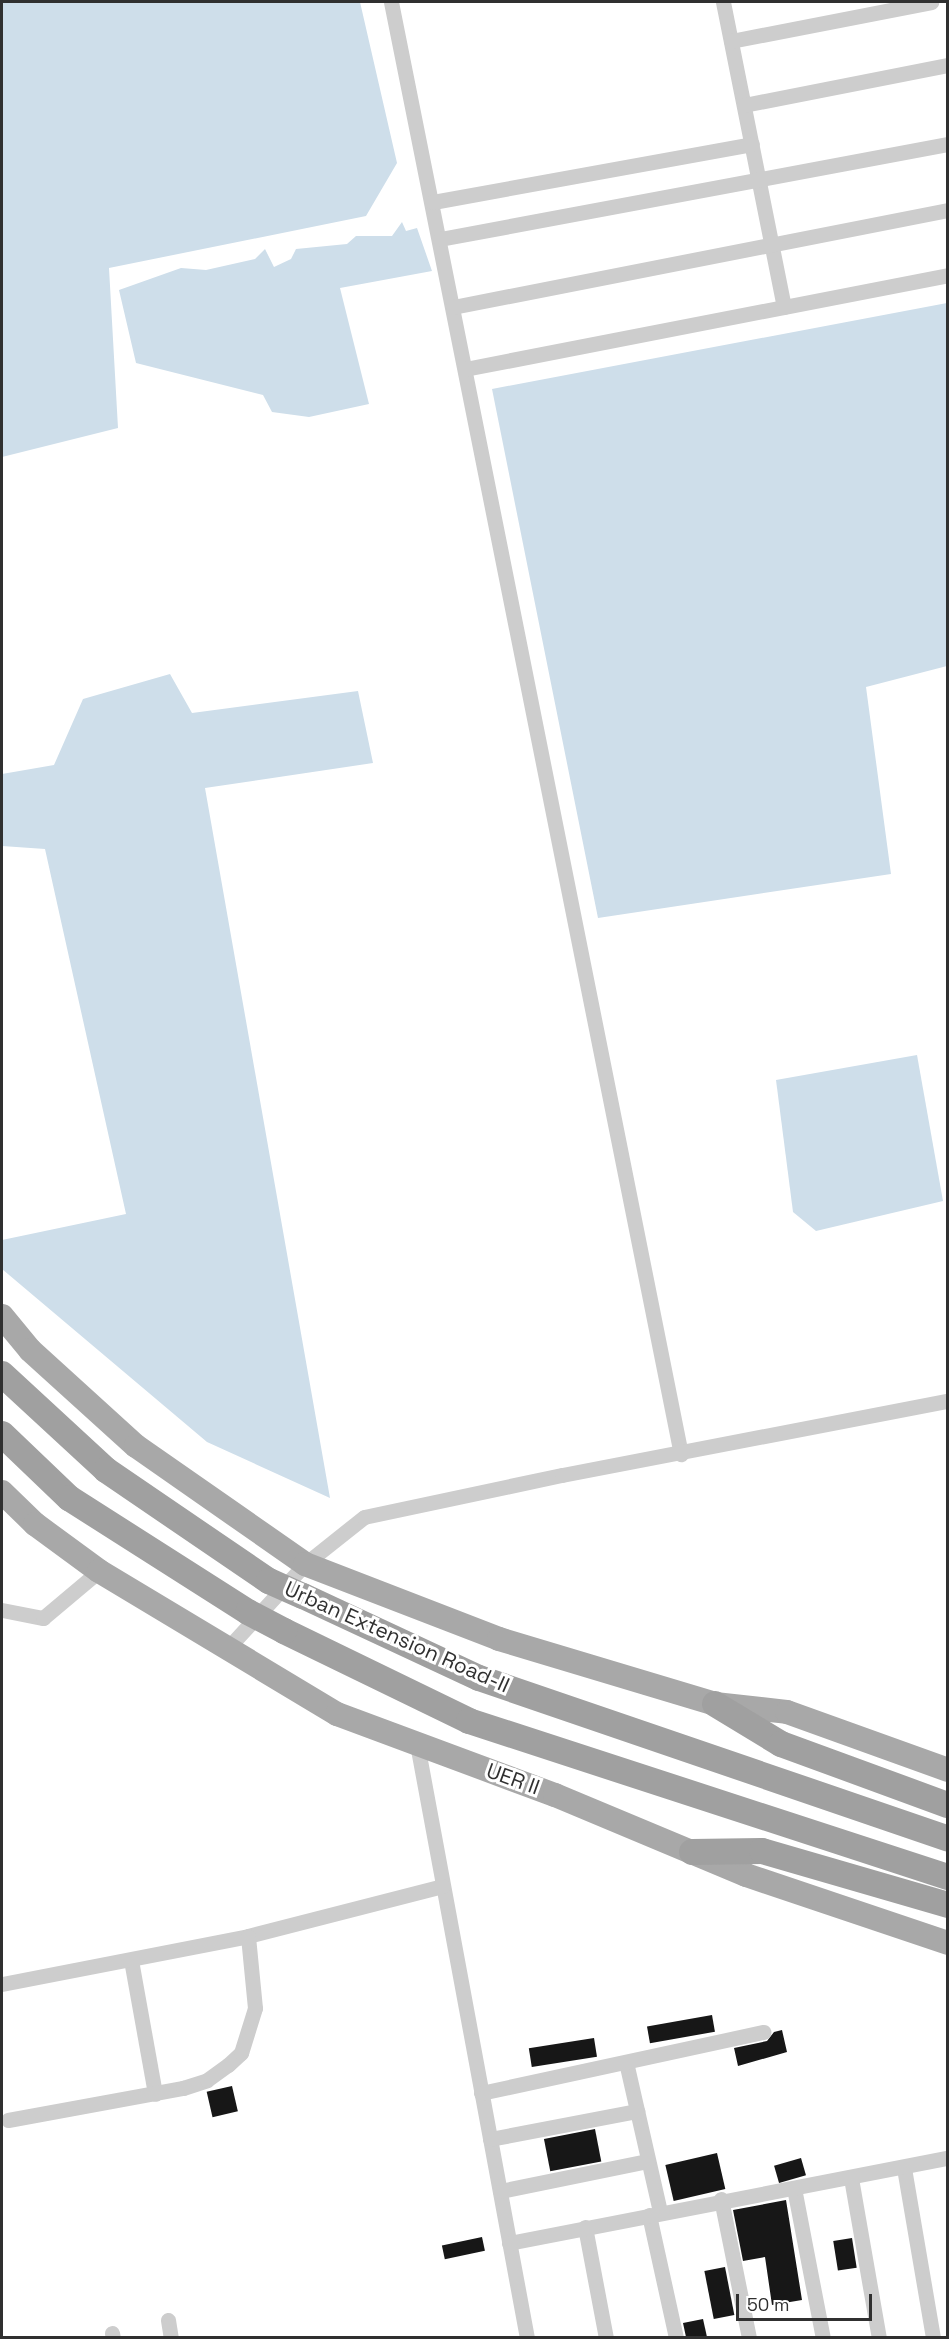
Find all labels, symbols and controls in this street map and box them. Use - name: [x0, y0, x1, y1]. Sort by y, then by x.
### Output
- street label: Urban Extension Road-II: [281, 1576, 513, 1698]
- street label: UER II: [483, 1758, 543, 1800]
- scale bar: [739, 2282, 876, 2320]
- text: 50 m: [747, 2293, 789, 2316]

